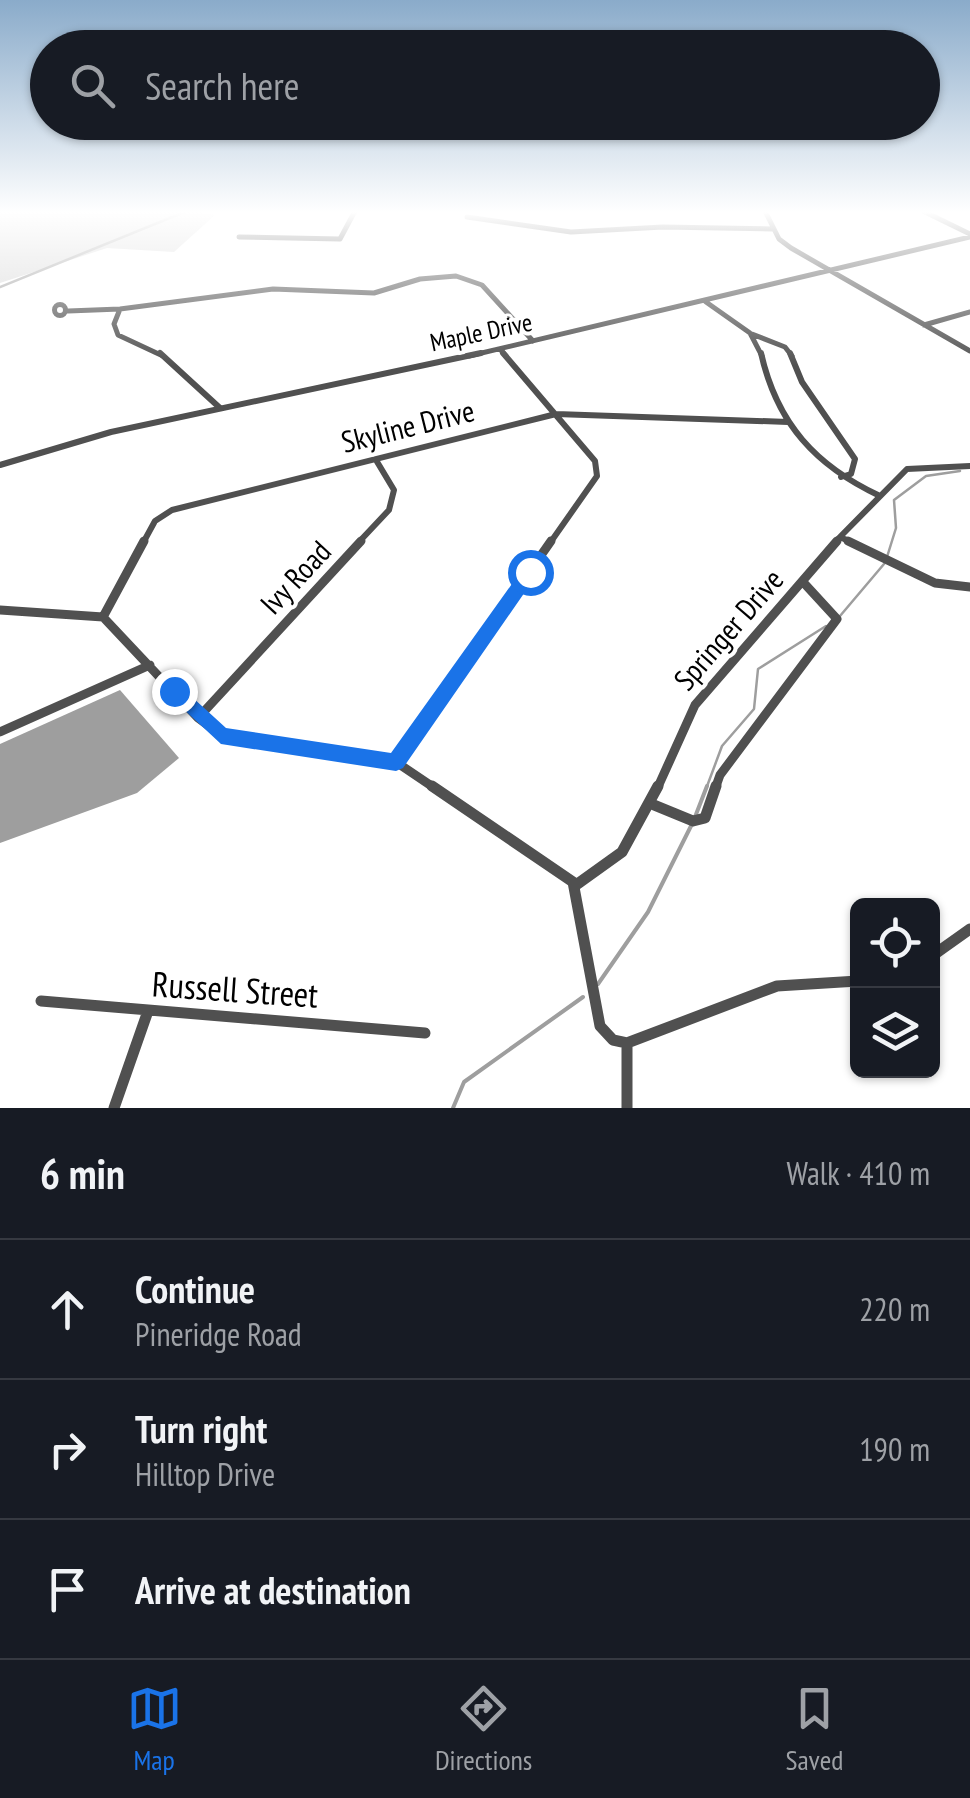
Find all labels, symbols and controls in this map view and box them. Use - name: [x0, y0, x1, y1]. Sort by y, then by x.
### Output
- search box: [30, 30, 940, 140]
- icon: search: [65, 58, 120, 113]
- text: Search here: [145, 61, 299, 110]
- street label: Maple Drive: [427, 306, 535, 358]
- street label: Skyline Drive: [337, 390, 478, 461]
- street label: Ivy Road: [251, 532, 339, 622]
- route start: [508, 550, 554, 596]
- street label: Springer Drive: [665, 560, 791, 698]
- route end: [152, 669, 198, 715]
- map controls: [850, 898, 940, 1078]
- button: locate: [850, 898, 940, 988]
- street label: Russell Street: [151, 960, 320, 1018]
- button: layers: [850, 988, 940, 1078]
- text: 6 min: [40, 1146, 125, 1201]
- text: Walk · 410 m: [786, 1152, 930, 1194]
- text: Continue: [135, 1264, 255, 1313]
- icon: ahead: [40, 1282, 95, 1337]
- text: 220 m: [859, 1288, 930, 1330]
- text: Pineridge Road: [135, 1313, 302, 1355]
- text: Turn right: [135, 1404, 267, 1453]
- icon: right: [40, 1422, 95, 1477]
- text: 190 m: [859, 1428, 930, 1470]
- text: Hilltop Drive: [135, 1453, 275, 1495]
- icon: arrive: [40, 1562, 95, 1617]
- text: Arrive at destination: [135, 1565, 411, 1614]
- tab: Map: [127, 1681, 182, 1778]
- tab: Directions: [435, 1681, 532, 1778]
- tab: Saved: [786, 1681, 843, 1778]

